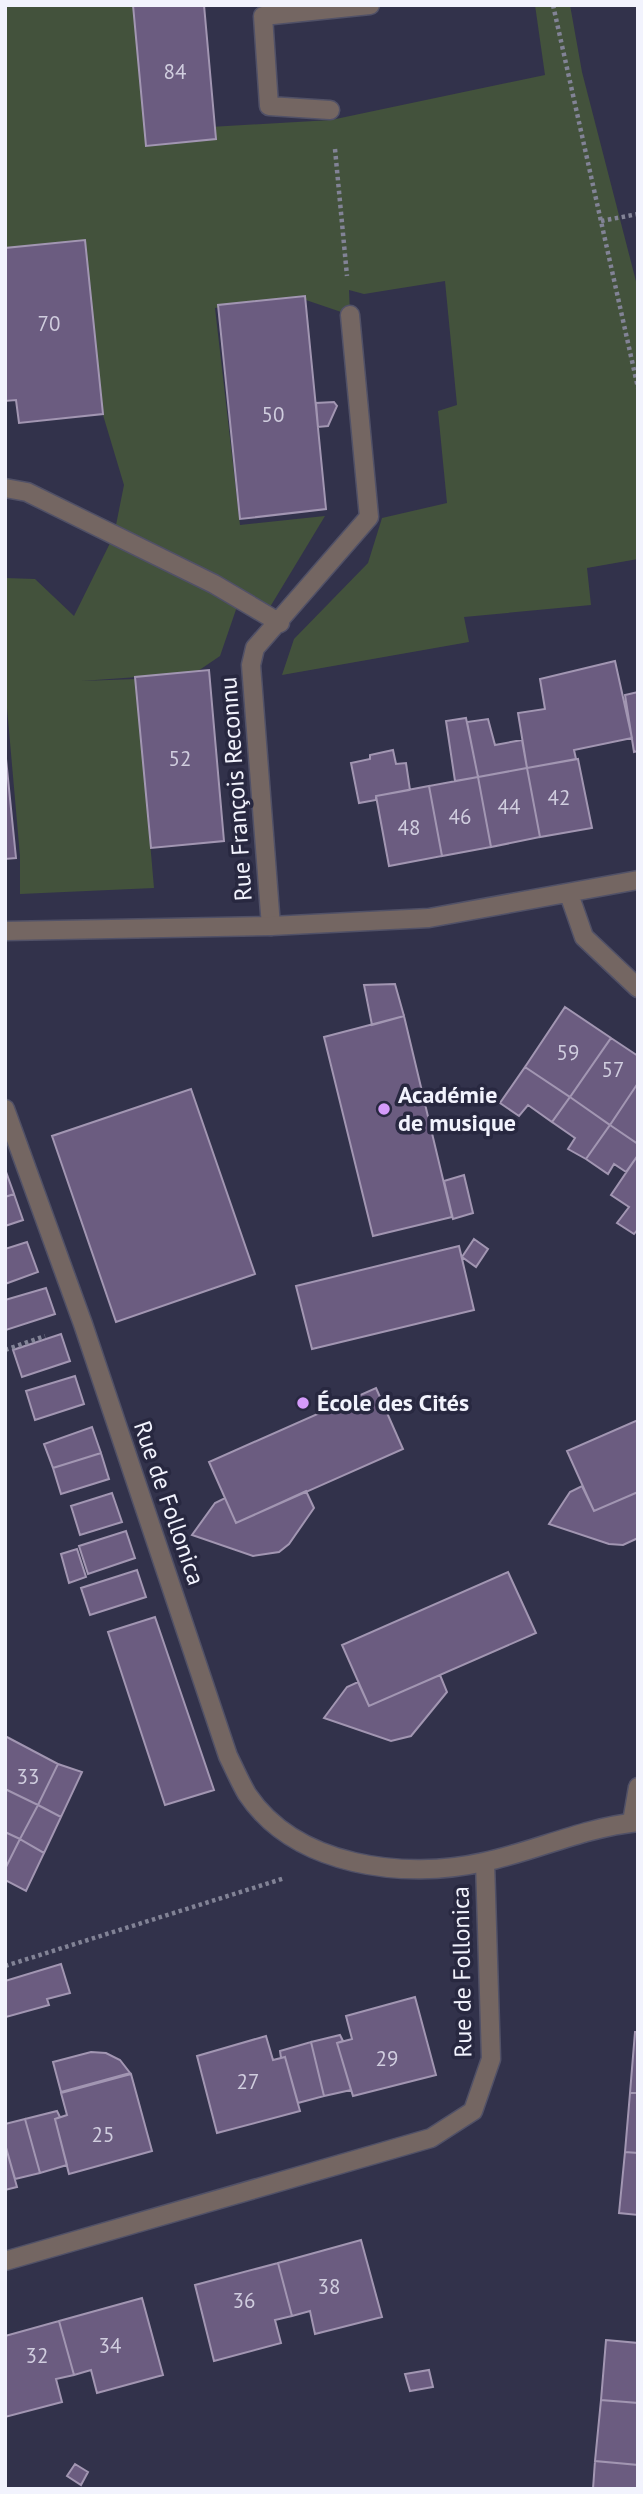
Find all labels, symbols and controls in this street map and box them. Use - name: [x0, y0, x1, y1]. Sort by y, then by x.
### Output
- house number: 84: [164, 58, 186, 85]
- house number: 70: [38, 310, 60, 337]
- house number: 50: [262, 401, 284, 428]
- street label: Rue François Reconnu: [212, 676, 259, 902]
- house number: 52: [169, 745, 191, 772]
- house number: 42: [548, 784, 570, 811]
- house number: 44: [498, 793, 520, 820]
- house number: 46: [449, 803, 471, 830]
- house number: 48: [398, 814, 420, 841]
- house number: 59: [557, 1039, 579, 1066]
- house number: 57: [602, 1056, 624, 1083]
- place label: Académie de musique: [398, 1079, 516, 1138]
- marker: Académie de musique: [376, 1101, 392, 1117]
- place label: École des Cités: [317, 1387, 469, 1418]
- marker: École des Cités: [295, 1395, 311, 1411]
- street label: Rue de Follonica: [127, 1417, 212, 1589]
- house number: 33: [17, 1763, 39, 1790]
- street label: Rue de Follonica: [445, 1886, 478, 2058]
- house number: 29: [376, 2045, 398, 2072]
- house number: 27: [237, 2068, 259, 2095]
- house number: 25: [92, 2121, 114, 2148]
- house number: 38: [318, 2273, 340, 2300]
- house number: 36: [233, 2287, 255, 2314]
- house number: 34: [99, 2332, 121, 2359]
- house number: 32: [26, 2342, 48, 2369]

